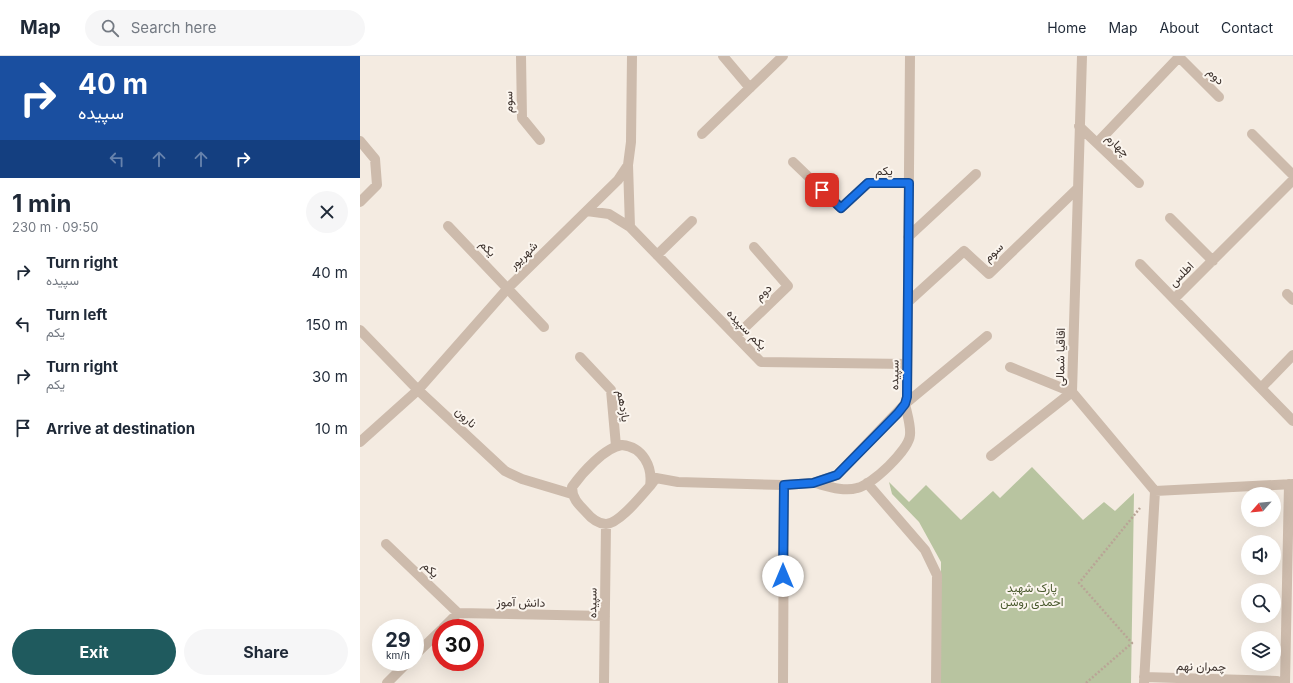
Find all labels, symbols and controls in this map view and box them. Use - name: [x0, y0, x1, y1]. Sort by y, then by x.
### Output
- search box: [85, 10, 365, 46]
- text: Map: [20, 16, 61, 39]
- icon: search: [99, 17, 121, 39]
- text: Search here: [131, 18, 216, 37]
- text: Home: [1047, 19, 1086, 36]
- text: Map: [1108, 19, 1138, 36]
- text: About: [1160, 19, 1199, 36]
- text: Contact: [1221, 19, 1273, 36]
- street label: دوم: [1204, 64, 1228, 89]
- text: 40 m: [78, 67, 148, 101]
- icon: right: [12, 72, 64, 124]
- street label: سوم: [500, 91, 517, 113]
- text: سپیده: [78, 102, 124, 123]
- street label: چهارم: [1102, 130, 1133, 161]
- icon: left: [106, 148, 128, 170]
- icon: ahead: [148, 148, 170, 170]
- icon: ahead: [190, 148, 212, 170]
- icon: right: [232, 148, 254, 170]
- street label: یکم: [875, 163, 893, 179]
- pin: [805, 173, 839, 207]
- icon: arrive: [811, 179, 833, 201]
- text: 1 min: [12, 189, 71, 218]
- button: close: [306, 191, 348, 233]
- text: 230 m · 09:50: [12, 219, 98, 235]
- street label: یکم: [476, 237, 500, 260]
- street label: شهریور: [505, 238, 541, 274]
- street label: سوم: [980, 239, 1007, 266]
- text: Turn right: [46, 253, 118, 272]
- street label: اطلس: [1165, 258, 1197, 290]
- icon: right: [12, 261, 34, 283]
- text: 40 m: [311, 263, 348, 282]
- text: سپیده: [46, 272, 79, 288]
- street label: دوم: [751, 280, 776, 304]
- text: Turn left: [46, 305, 107, 324]
- street label: یکم سپیده: [723, 305, 770, 354]
- icon: left: [12, 313, 34, 335]
- text: 150 m: [306, 315, 348, 334]
- text: یکم: [46, 324, 65, 340]
- street label: اقاقیا شمالی: [1052, 328, 1069, 386]
- text: Turn right: [46, 357, 118, 376]
- street label: سپیده: [886, 360, 903, 390]
- icon: right: [12, 365, 34, 387]
- text: 30 m: [312, 367, 348, 386]
- text: یکم: [46, 376, 65, 392]
- street label: یازدهم: [613, 389, 634, 423]
- street label: نارون: [451, 403, 480, 431]
- icon: arrive: [12, 417, 34, 439]
- text: Arrive at destination: [46, 419, 195, 438]
- text: 10 m: [315, 419, 348, 438]
- north arrow: [1241, 487, 1281, 527]
- map controls: [1241, 487, 1281, 671]
- button: sound: [1241, 535, 1281, 575]
- position arrow: [762, 555, 804, 597]
- street label: یکم: [419, 558, 443, 581]
- park label: پارک شهید احمدی روشن: [1000, 580, 1064, 610]
- button: search: [1241, 583, 1281, 623]
- street label: سپیده: [584, 588, 601, 618]
- street label: دانش آموز: [495, 594, 546, 611]
- speed limit sign: 30: [432, 619, 484, 671]
- text: 29: [385, 628, 411, 652]
- button: Exit: [12, 629, 176, 675]
- button: Share: [184, 629, 348, 675]
- button: layers: [1241, 631, 1281, 671]
- text: km/h: [386, 649, 410, 661]
- street label: چمران نهم: [1176, 658, 1226, 675]

